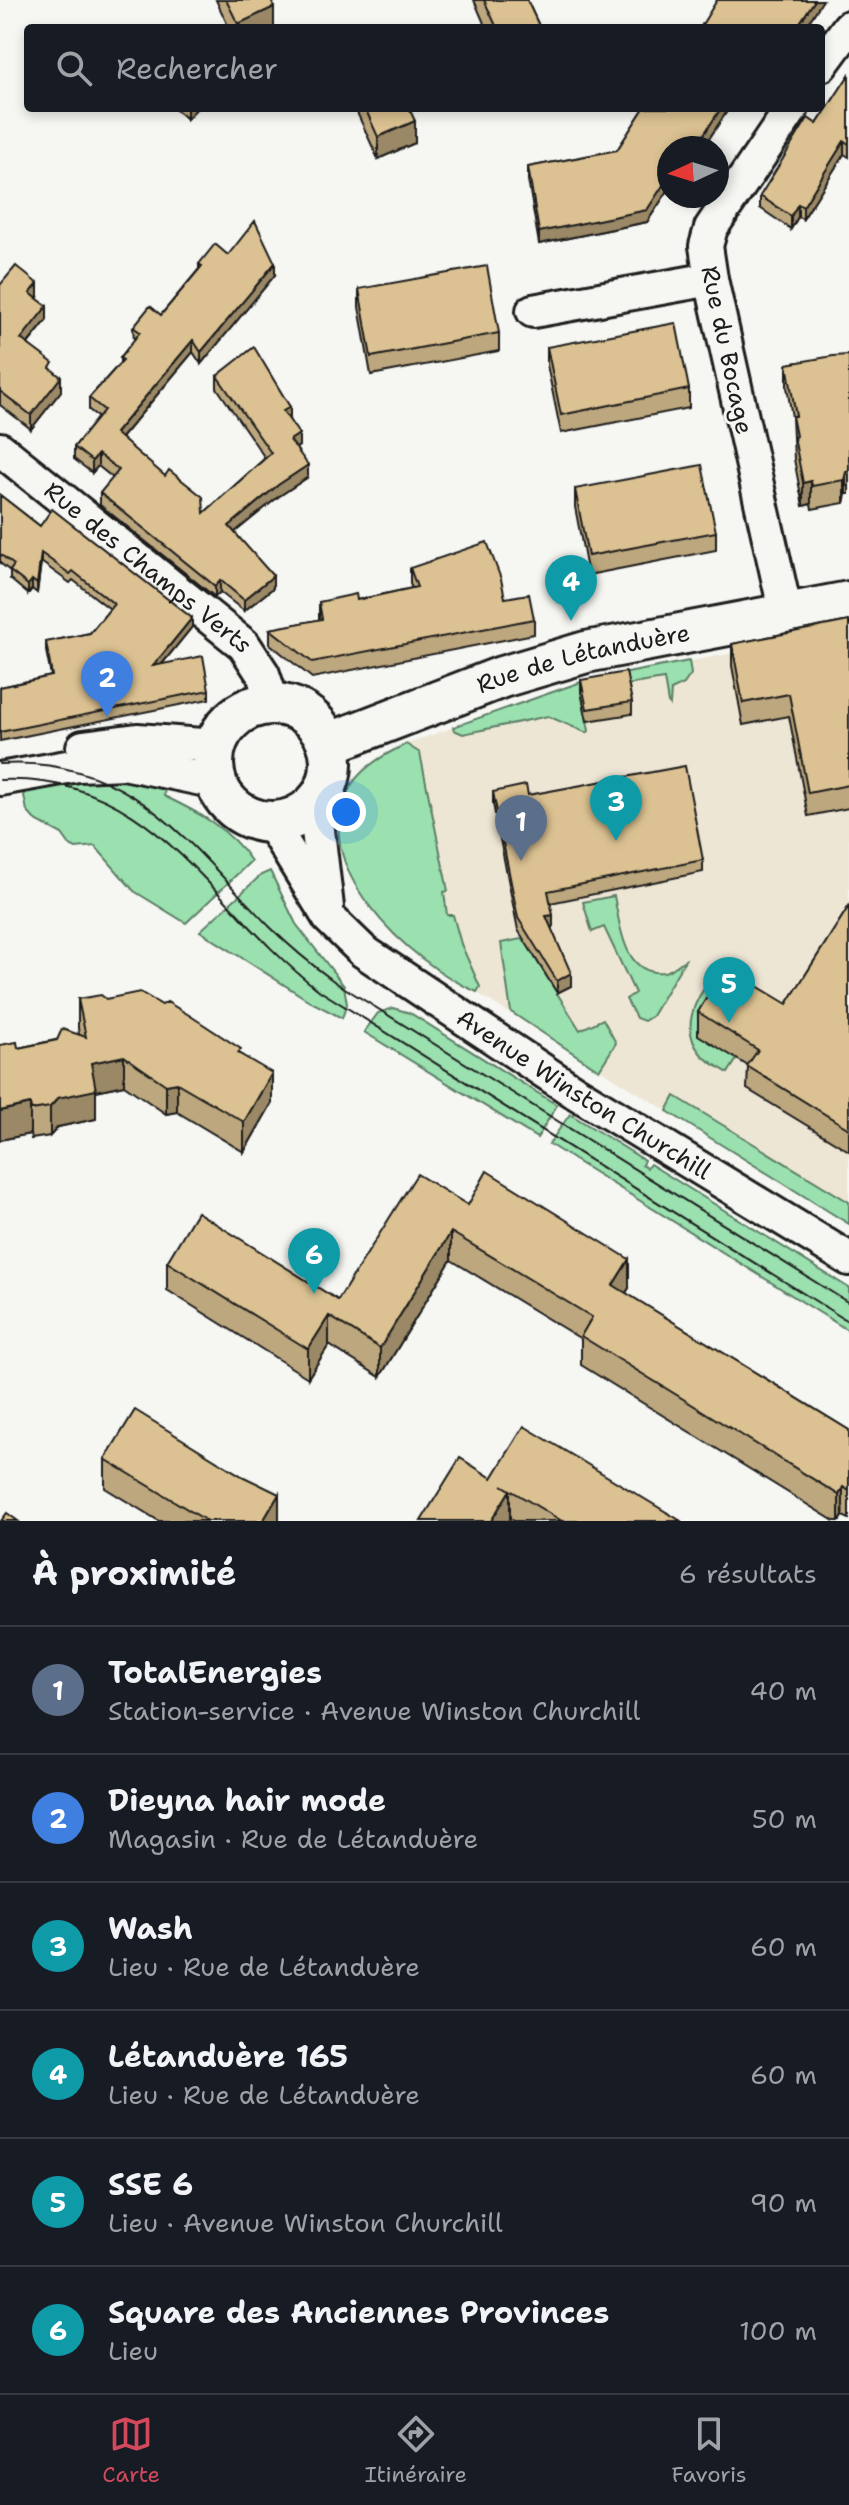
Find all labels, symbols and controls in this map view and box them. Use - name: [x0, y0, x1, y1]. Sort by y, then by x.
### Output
- search box: [24, 24, 825, 112]
- icon: search: [52, 46, 96, 90]
- text: Rechercher: [116, 48, 278, 89]
- north arrow: [657, 136, 729, 208]
- street label: Rue du Bocage: [694, 263, 760, 437]
- street label: Rue des Champs Verts: [37, 475, 261, 659]
- pin: 4: [545, 555, 597, 621]
- street label: Rue de Létanduère: [472, 617, 693, 701]
- pin: 2: [81, 651, 133, 717]
- pin: 3: [590, 775, 642, 841]
- your location: [326, 792, 366, 832]
- pin: 1: [495, 795, 547, 861]
- pin: 5: [703, 957, 755, 1023]
- street label: Avenue Winston Churchill: [450, 1002, 718, 1187]
- pin: 6: [288, 1228, 340, 1294]
- text: À proximité: [32, 1550, 236, 1596]
- text: 6 résultats: [679, 1556, 817, 1591]
- text: TotalEnergies: [108, 1652, 322, 1693]
- text: 1: [52, 1673, 64, 1708]
- text: 40 m: [750, 1673, 817, 1708]
- text: Station-service · Avenue Winston Churchill: [108, 1693, 640, 1728]
- text: Dieyna hair mode: [108, 1780, 386, 1821]
- text: 2: [49, 1801, 67, 1836]
- text: 50 m: [752, 1801, 817, 1836]
- text: Magasin · Rue de Létanduère: [108, 1821, 478, 1856]
- text: Wash: [108, 1908, 193, 1949]
- text: 3: [49, 1929, 67, 1964]
- text: 60 m: [750, 1929, 817, 1964]
- text: Lieu · Rue de Létanduère: [108, 1949, 420, 1984]
- text: Létanduère 165: [108, 2036, 348, 2077]
- text: 4: [49, 2057, 67, 2092]
- text: 60 m: [750, 2057, 817, 2092]
- text: Lieu · Rue de Létanduère: [108, 2077, 420, 2112]
- text: SSE 6: [108, 2164, 193, 2205]
- text: 5: [50, 2185, 66, 2220]
- text: 90 m: [750, 2185, 817, 2220]
- text: Lieu · Avenue Winston Churchill: [108, 2205, 503, 2240]
- text: Square des Anciennes Provinces: [108, 2292, 609, 2333]
- text: 6: [49, 2313, 67, 2348]
- text: 100 m: [739, 2313, 817, 2348]
- text: Lieu: [108, 2333, 158, 2368]
- tab: Carte: [102, 2412, 160, 2489]
- tab: Itinéraire: [365, 2412, 467, 2489]
- tab: Favoris: [672, 2412, 747, 2489]

